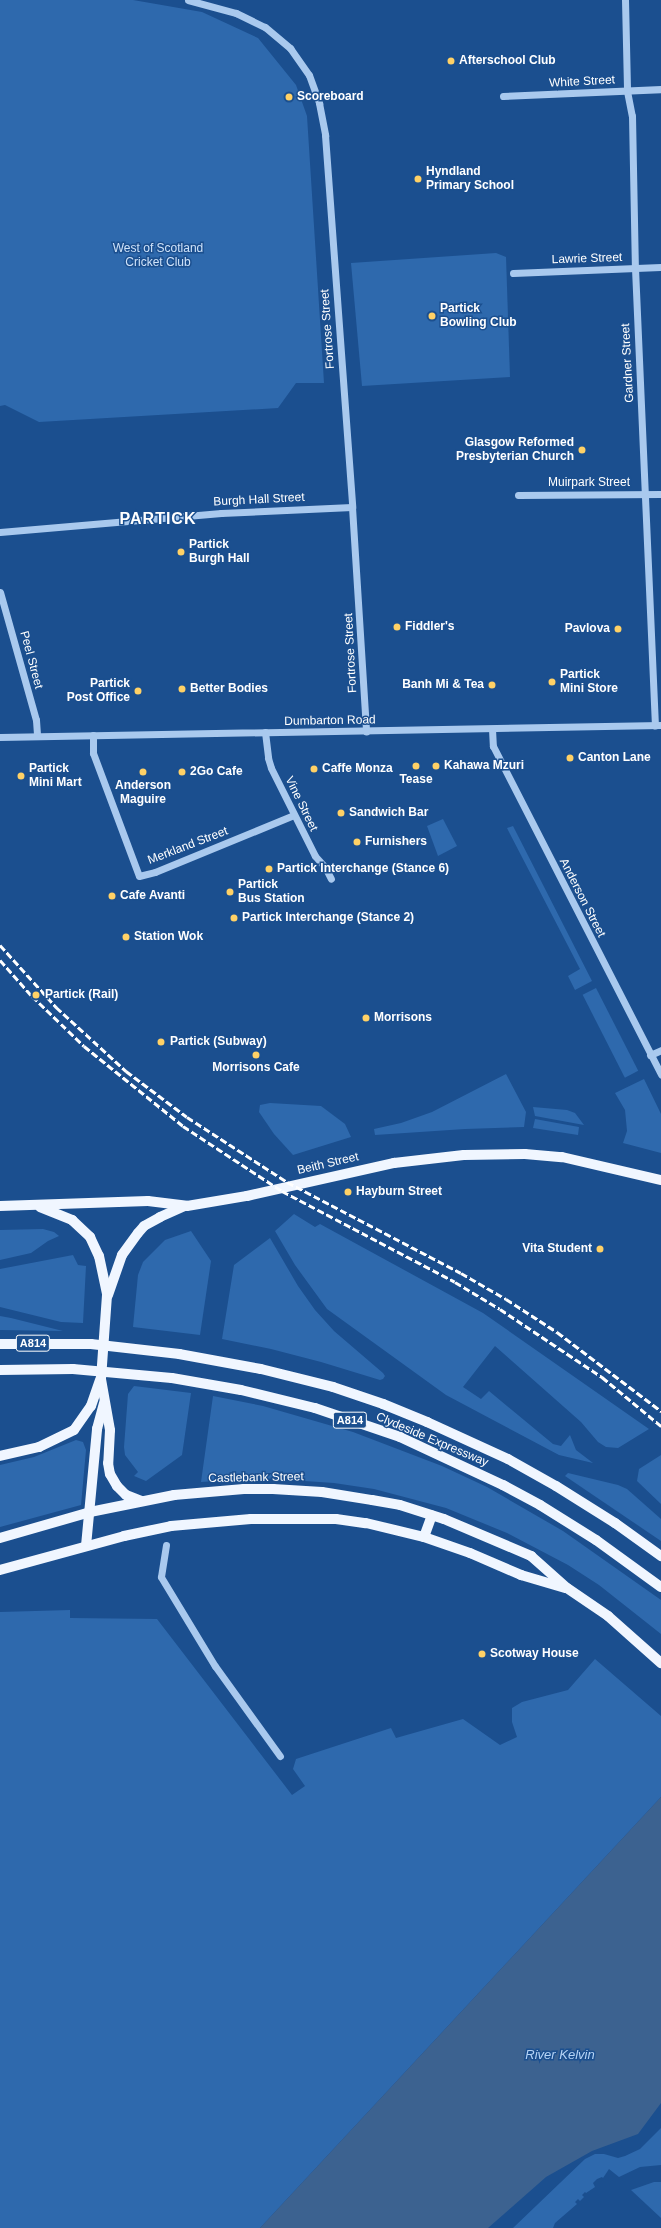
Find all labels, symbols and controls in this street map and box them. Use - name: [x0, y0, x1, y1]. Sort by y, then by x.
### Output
- place label: Afterschool Club: [459, 54, 556, 68]
- marker: Afterschool Club: [446, 56, 456, 66]
- street label: White Street: [549, 73, 615, 91]
- place label: Scoreboard: [297, 90, 364, 104]
- marker: Scoreboard: [284, 92, 294, 102]
- place label: Hyndland Primary School: [426, 165, 514, 193]
- marker: Hyndland Primary School: [413, 174, 423, 184]
- park label: West of Scotland Cricket Club: [113, 242, 203, 270]
- street label: Lawrie Street: [551, 251, 623, 267]
- street label: Fortrose Street: [318, 289, 338, 369]
- place label: Partick Bowling Club: [440, 302, 517, 330]
- marker: Partick Bowling Club: [427, 311, 437, 321]
- street label: Gardner Street: [619, 323, 637, 403]
- place label: Glasgow Reformed Presbyterian Church: [456, 436, 574, 464]
- marker: Glasgow Reformed Presbyterian Church: [577, 445, 587, 455]
- street label: Muirpark Street: [548, 476, 630, 490]
- street label: Burgh Hall Street: [213, 490, 305, 510]
- district label: PARTICK: [120, 509, 196, 529]
- place label: Partick Burgh Hall: [189, 538, 250, 566]
- marker: Partick Burgh Hall: [176, 547, 186, 557]
- street label: Fortrose Street: [342, 613, 360, 693]
- place label: Fiddler's: [405, 620, 455, 634]
- marker: Fiddler's: [392, 622, 402, 632]
- place label: Pavlova: [565, 622, 610, 636]
- marker: Pavlova: [613, 624, 623, 634]
- street label: Peel Street: [16, 629, 46, 691]
- place label: Partick Mini Store: [560, 668, 618, 696]
- place label: Partick Post Office: [67, 677, 130, 705]
- marker: Partick Mini Store: [547, 677, 557, 687]
- place label: Banh Mi & Tea: [402, 678, 484, 692]
- marker: Banh Mi & Tea: [487, 680, 497, 690]
- place label: Better Bodies: [190, 682, 268, 696]
- marker: Better Bodies: [177, 684, 187, 694]
- marker: Partick Post Office: [133, 686, 143, 696]
- street label: Dumbarton Road: [284, 713, 376, 729]
- place label: Canton Lane: [578, 751, 651, 765]
- marker: Canton Lane: [565, 753, 575, 763]
- place label: Kahawa Mzuri: [444, 759, 524, 773]
- marker: Tease: [411, 761, 421, 771]
- marker: Kahawa Mzuri: [431, 761, 441, 771]
- place label: Partick Mini Mart: [29, 762, 82, 790]
- place label: Caffe Monza: [322, 762, 393, 776]
- marker: Caffe Monza: [309, 764, 319, 774]
- place label: 2Go Cafe: [190, 765, 243, 779]
- marker: Anderson Maguire: [138, 767, 148, 777]
- marker: 2Go Cafe: [177, 767, 187, 777]
- marker: Partick Mini Mart: [16, 771, 26, 781]
- place label: Tease: [399, 773, 433, 787]
- street label: Vine Street: [282, 774, 320, 834]
- place label: Anderson Maguire: [115, 779, 171, 807]
- place label: Sandwich Bar: [349, 806, 428, 820]
- marker: Sandwich Bar: [336, 808, 346, 818]
- street label: Merkland Street: [146, 824, 230, 868]
- place label: Furnishers: [365, 835, 427, 849]
- marker: Furnishers: [352, 837, 362, 847]
- street label: Anderson Street: [556, 856, 608, 940]
- place label: Partick Interchange (Stance 6): [277, 862, 449, 876]
- marker: Partick Interchange (Stance 6): [264, 864, 274, 874]
- place label: Partick Bus Station: [238, 878, 305, 906]
- marker: Partick Bus Station: [225, 887, 235, 897]
- place label: Cafe Avanti: [120, 889, 186, 903]
- marker: Cafe Avanti: [107, 891, 117, 901]
- place label: Partick Interchange (Stance 2): [242, 911, 414, 925]
- marker: Partick Interchange (Stance 2): [229, 913, 239, 923]
- place label: Station Wok: [134, 930, 203, 944]
- marker: Station Wok: [121, 932, 131, 942]
- place label: Partick (Rail): [45, 988, 118, 1002]
- marker: Partick (Rail): [30, 989, 42, 1001]
- place label: Morrisons: [374, 1011, 432, 1025]
- marker: Morrisons: [361, 1013, 371, 1023]
- place label: Partick (Subway): [170, 1035, 267, 1049]
- marker: Partick (Subway): [155, 1036, 167, 1048]
- marker: Morrisons Cafe: [251, 1050, 261, 1060]
- place label: Morrisons Cafe: [212, 1061, 300, 1075]
- street label: Beith Street: [296, 1150, 360, 1178]
- place label: Hayburn Street: [356, 1185, 442, 1199]
- marker: Hayburn Street: [343, 1187, 353, 1197]
- place label: Vita Student: [522, 1242, 592, 1256]
- marker: Vita Student: [595, 1244, 605, 1254]
- road number: A814: [15, 1334, 51, 1352]
- street label: Clydeside Expressway: [374, 1410, 490, 1470]
- road number: A814: [332, 1411, 368, 1429]
- street label: Castlebank Street: [208, 1470, 304, 1486]
- place label: Scotway House: [490, 1647, 579, 1661]
- marker: Scotway House: [477, 1649, 487, 1659]
- water label: River Kelvin: [525, 2047, 595, 2063]

